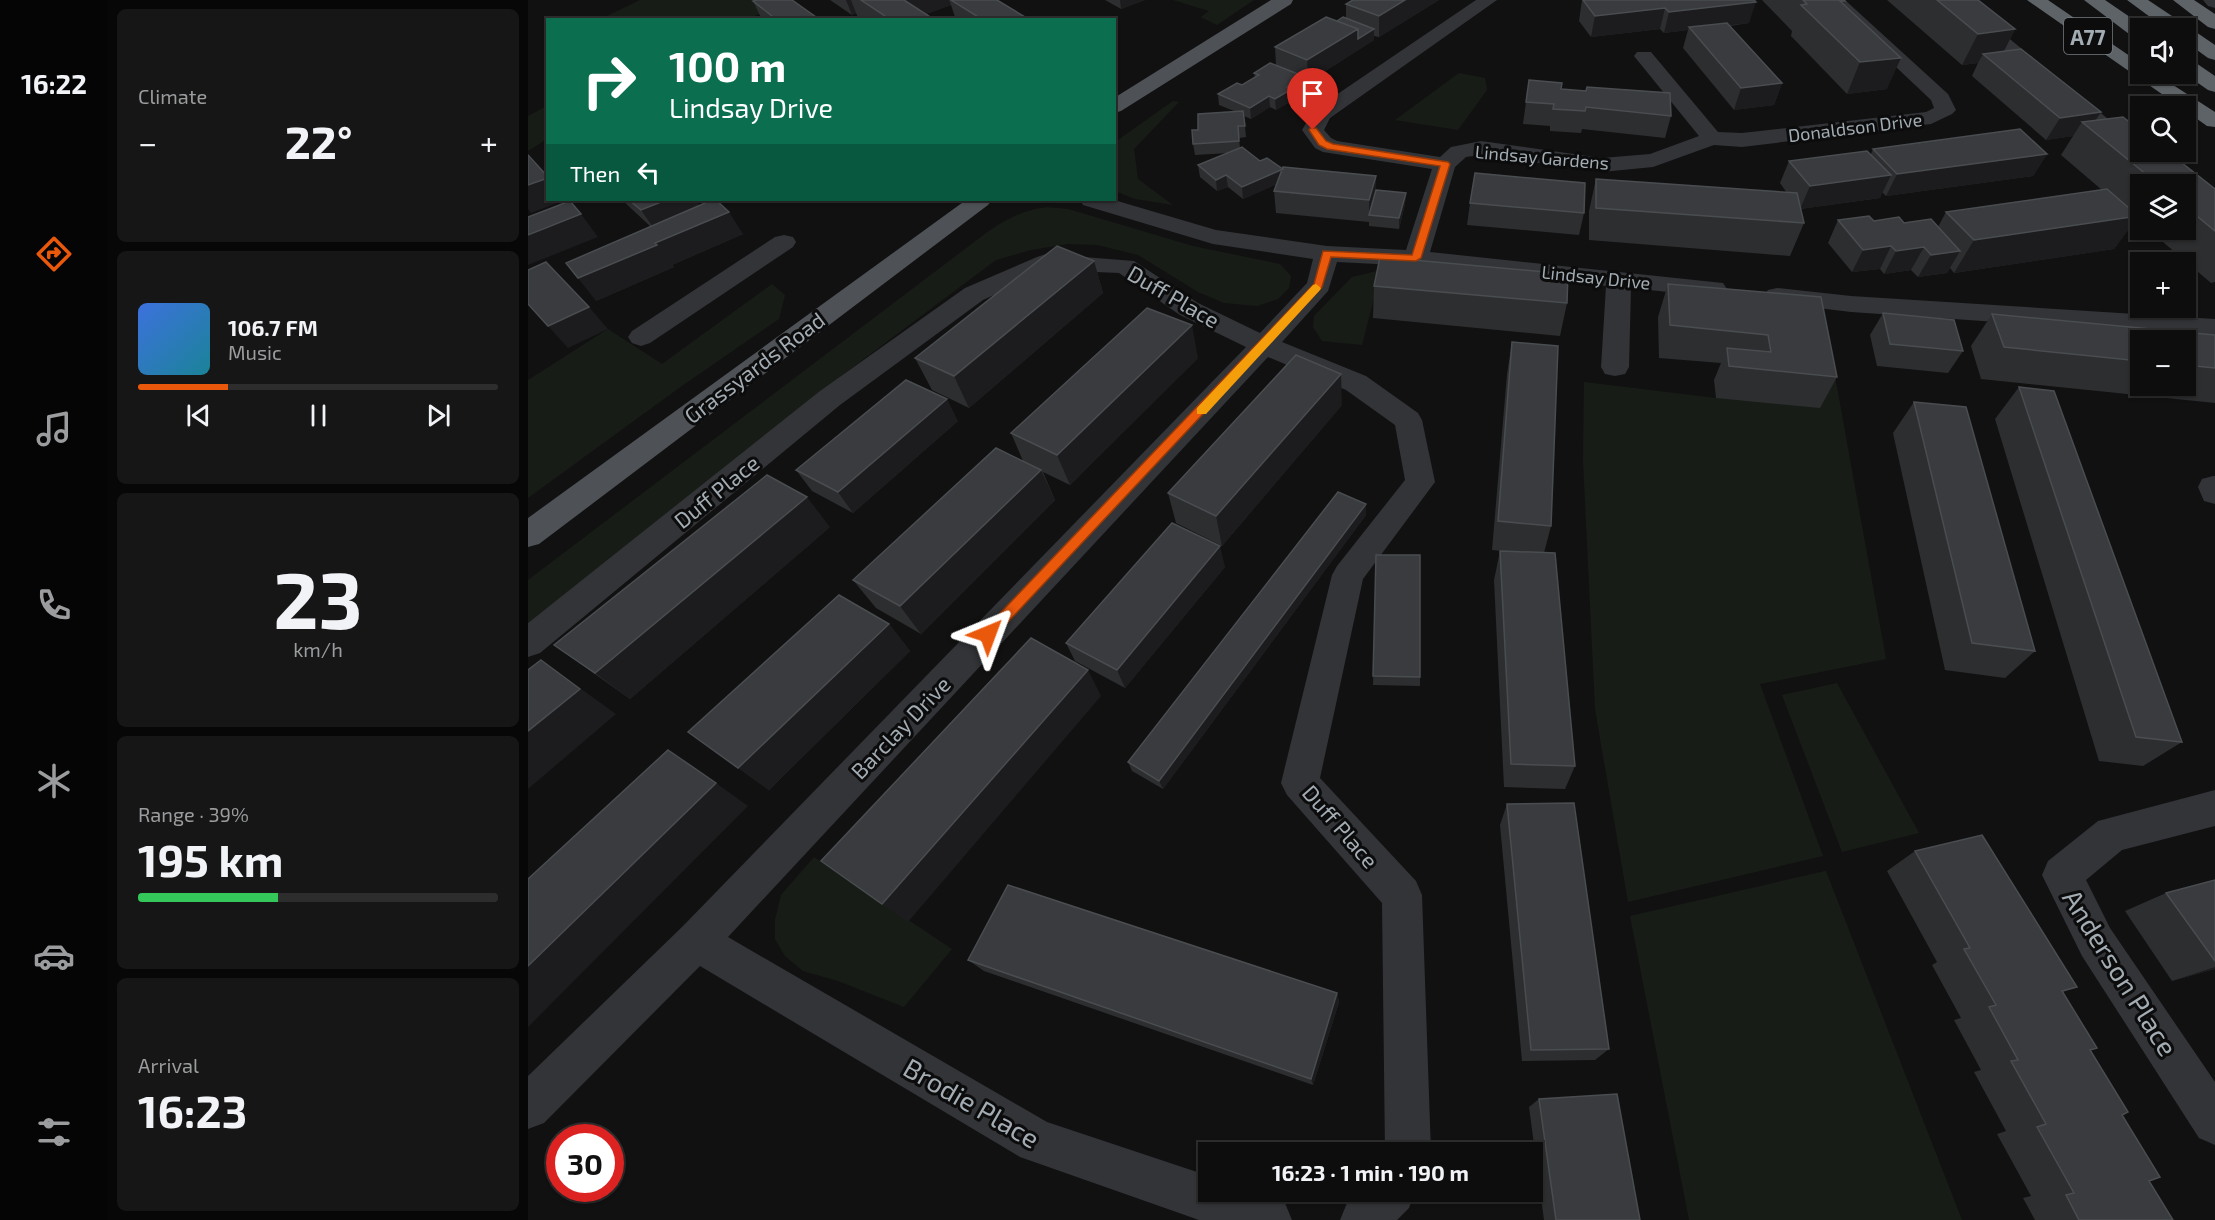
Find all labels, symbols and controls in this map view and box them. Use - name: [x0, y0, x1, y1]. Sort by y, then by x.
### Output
- road number: A77: [2064, 18, 2112, 54]
- map controls: [2130, 18, 2196, 396]
- button: sound: [2130, 18, 2196, 84]
- text: 100 m: [669, 40, 786, 90]
- icon: right: [570, 42, 648, 120]
- text: 16:22: [21, 67, 87, 99]
- pin: [1287, 68, 1338, 130]
- icon: arrive: [1296, 77, 1329, 110]
- text: Climate: [138, 84, 207, 108]
- text: Lindsay Drive: [669, 91, 833, 123]
- button: search: [2130, 96, 2196, 162]
- street label: Donaldson Drive: [1787, 108, 1923, 146]
- text: 22°: [285, 114, 352, 168]
- text: −: [138, 122, 157, 162]
- text: +: [480, 122, 498, 162]
- street label: Lindsay Gardens: [1474, 140, 1610, 174]
- icon: left: [632, 156, 665, 189]
- text: Then: [570, 160, 620, 186]
- button: layers: [2130, 174, 2196, 240]
- icon: directions: [33, 233, 75, 275]
- button: +: [2130, 252, 2196, 318]
- street label: Duff Place: [1123, 259, 1225, 333]
- street label: Lindsay Drive: [1540, 260, 1652, 294]
- street label: Grassyards Road: [679, 306, 829, 428]
- text: 106.7 FM: [228, 314, 318, 340]
- button: −: [2130, 330, 2196, 396]
- text: Music: [228, 340, 282, 364]
- icon: previous: [182, 399, 215, 432]
- icon: pause: [302, 399, 335, 432]
- icon: next: [422, 399, 455, 432]
- icon: music: [33, 408, 75, 450]
- street label: Duff Place: [668, 449, 764, 533]
- text: 23: [273, 551, 363, 645]
- icon: phone: [33, 584, 75, 626]
- position arrow: [956, 602, 1020, 666]
- text: km/h: [293, 637, 343, 661]
- street label: Barclay Drive: [845, 671, 955, 783]
- icon: climate: [33, 760, 75, 802]
- street label: Duff Place: [1298, 779, 1384, 873]
- text: Range · 39%: [138, 802, 249, 826]
- text: 195 km: [138, 832, 283, 886]
- street label: Anderson Place: [2057, 883, 2185, 1061]
- icon: car: [33, 935, 75, 977]
- street label: Brodie Place: [898, 1050, 1046, 1154]
- text: Arrival: [138, 1053, 199, 1077]
- text: 16:23: [138, 1083, 247, 1137]
- icon: filters: [33, 1111, 75, 1153]
- speed limit sign: 30: [546, 1124, 624, 1202]
- text: 16:23 · 1 min · 190 m: [1272, 1159, 1469, 1185]

